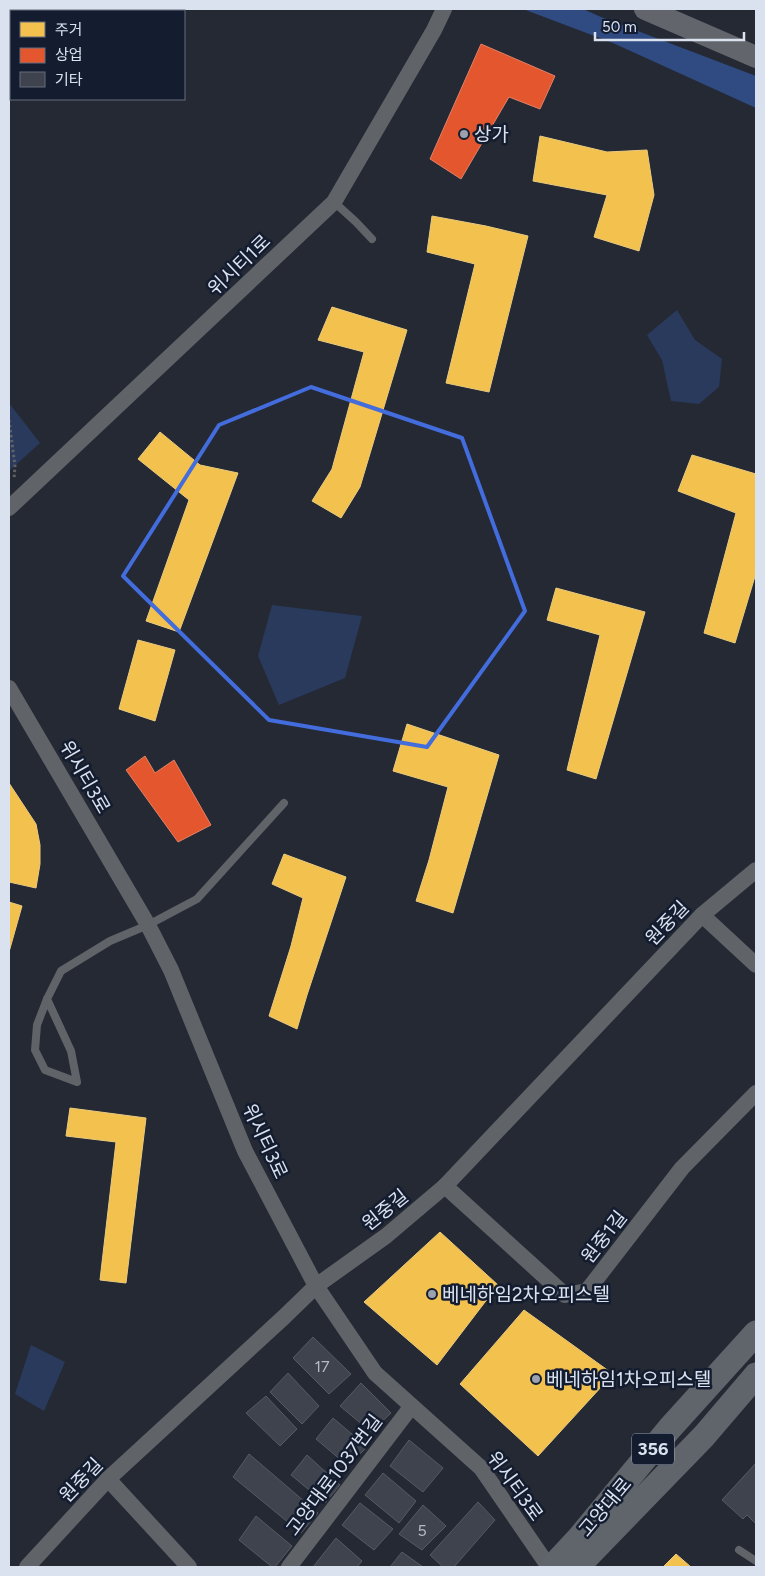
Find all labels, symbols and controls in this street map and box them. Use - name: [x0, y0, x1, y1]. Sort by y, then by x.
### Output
- legend: [10, 10, 185, 100]
- scale bar: [595, 10, 744, 42]
- text: 50 m: [602, 18, 637, 36]
- text: 주거: [55, 21, 83, 39]
- text: 상업: [55, 46, 83, 64]
- text: 기타: [55, 71, 83, 89]
- place label: 상가: [474, 123, 509, 146]
- marker: 상가: [458, 128, 470, 140]
- street label: 위시티1로: [203, 230, 275, 300]
- street label: 위시티3로: [55, 736, 115, 818]
- street label: 원중길: [641, 896, 693, 950]
- street label: 위시티3로: [238, 1100, 292, 1182]
- street label: 원중길: [357, 1185, 413, 1235]
- street label: 원중1길: [576, 1206, 632, 1268]
- place label: 베네하임2차오피스텔: [442, 1283, 610, 1306]
- marker: 베네하임2차오피스텔: [426, 1288, 438, 1300]
- house number: 17: [314, 1357, 330, 1376]
- place label: 베네하임1차오피스텔: [546, 1368, 711, 1391]
- marker: 베네하임1차오피스텔: [530, 1373, 542, 1385]
- street label: 고양대로1037번길: [281, 1410, 387, 1540]
- road number: 356: [632, 1434, 674, 1465]
- street label: 위시티3로: [482, 1447, 548, 1525]
- street label: 원중길: [55, 1453, 107, 1507]
- street label: 고양대로: [574, 1473, 636, 1541]
- house number: 5: [417, 1521, 427, 1540]

